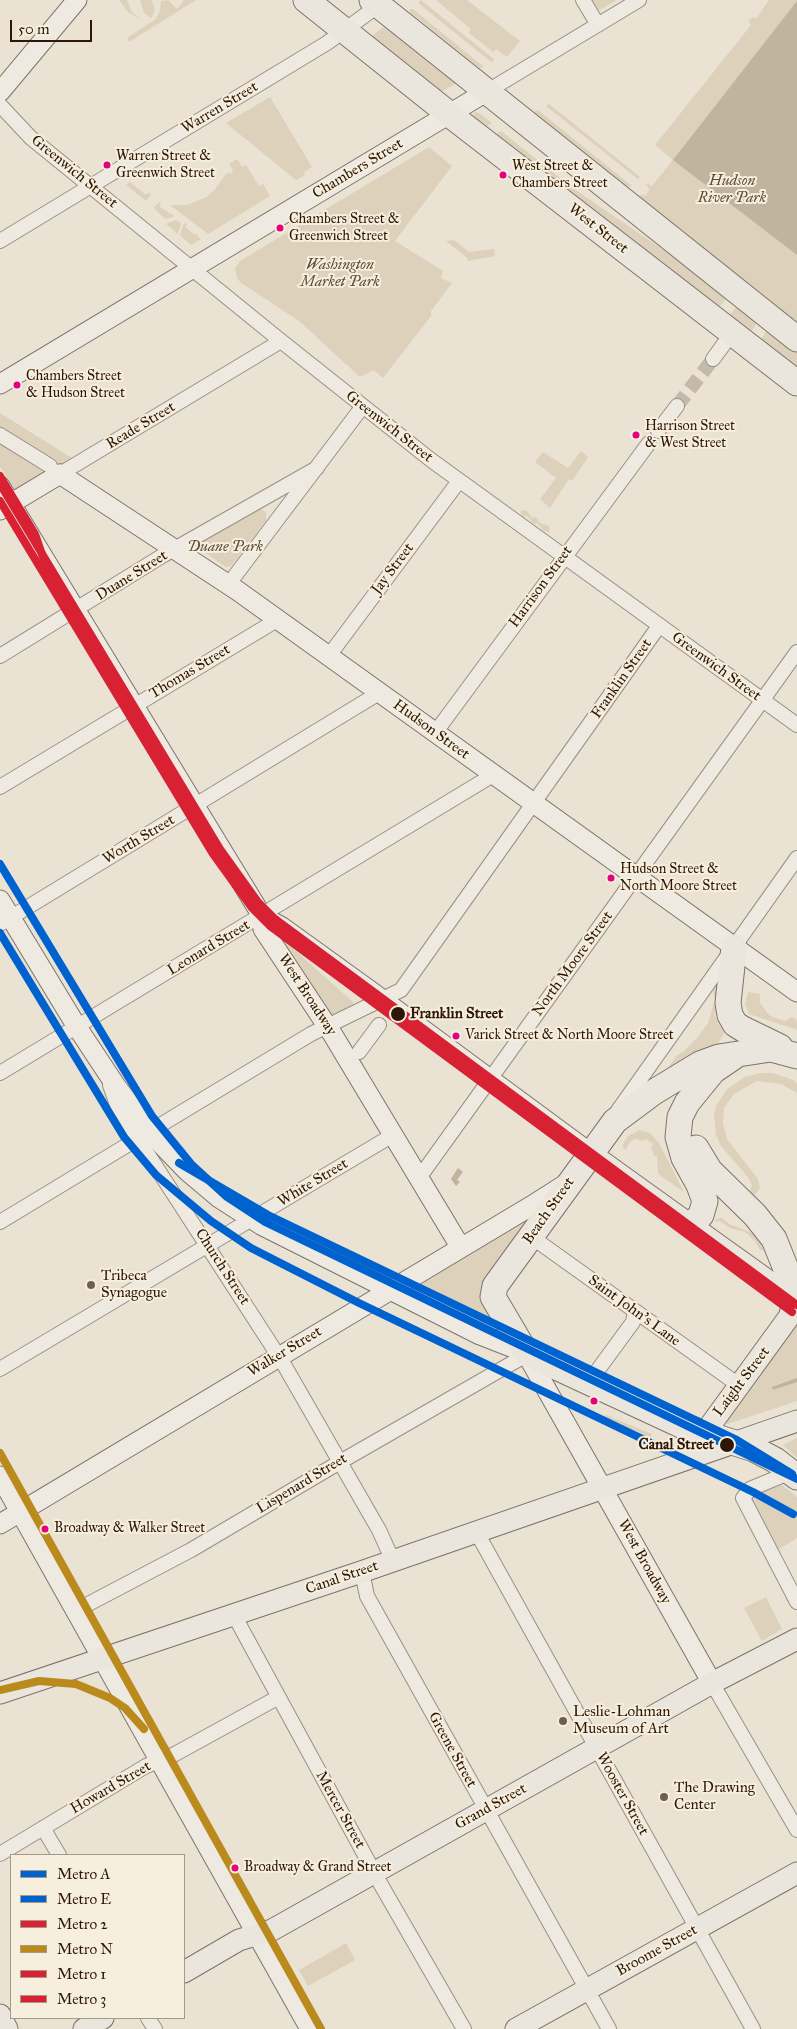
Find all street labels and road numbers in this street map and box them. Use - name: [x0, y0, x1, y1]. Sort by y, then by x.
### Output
- street label: Warren Street: [179, 78, 261, 138]
- street label: Greenwich Street: [27, 132, 121, 212]
- street label: Chambers Street: [309, 135, 407, 203]
- street label: West Street: [564, 200, 632, 258]
- street label: Greenwich Street: [342, 387, 436, 467]
- street label: Reade Street: [103, 398, 179, 454]
- street label: Jay Street: [368, 540, 418, 598]
- street label: Harrison Street: [505, 543, 577, 631]
- street label: Duane Street: [93, 547, 171, 605]
- street label: Greenwich Street: [668, 629, 764, 705]
- street label: Franklin Street: [588, 636, 656, 722]
- street label: Thomas Street: [146, 641, 234, 703]
- street label: Hudson Street: [389, 696, 473, 764]
- street label: Worth Street: [100, 811, 178, 869]
- street label: North Moore Street: [529, 908, 617, 1020]
- street label: Leonard Street: [164, 916, 254, 980]
- street label: West Broadway: [274, 951, 340, 1039]
- street label: White Street: [275, 1155, 351, 1211]
- street label: Beach Street: [519, 1174, 579, 1248]
- street label: Church Street: [191, 1226, 253, 1308]
- street label: Saint John's Lane: [584, 1272, 684, 1350]
- street label: Walker Street: [245, 1323, 325, 1381]
- street label: Laight Street: [710, 1344, 774, 1420]
- street label: Lispenard Street: [253, 1450, 351, 1518]
- street label: West Broadway: [613, 1517, 675, 1607]
- street label: Canal Street: [303, 1557, 381, 1599]
- street label: Greene Street: [424, 1709, 480, 1791]
- street label: Wooster Street: [592, 1749, 652, 1839]
- street label: Howard Street: [67, 1758, 155, 1818]
- street label: Mercer Street: [311, 1768, 369, 1852]
- street label: Grand Street: [452, 1780, 530, 1834]
- street label: Broome Street: [613, 1921, 701, 1981]

